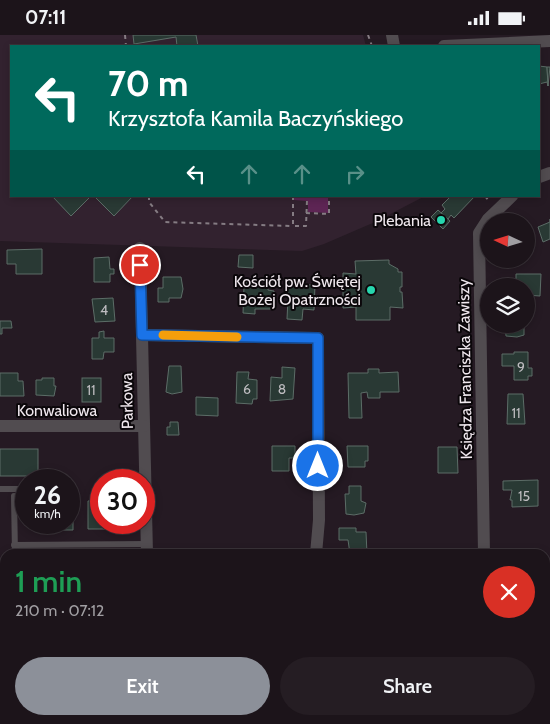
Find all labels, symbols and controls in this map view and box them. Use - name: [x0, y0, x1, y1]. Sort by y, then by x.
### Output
- text: 07:11: [25, 6, 66, 29]
- text: 70 m: [108, 62, 189, 105]
- icon: left: [25, 65, 90, 130]
- text: Krzysztofa Kamila Baczyńskiego: [108, 105, 403, 132]
- icon: left: [182, 160, 210, 188]
- icon: ahead: [235, 160, 263, 188]
- icon: ahead: [288, 160, 316, 188]
- icon: right: [341, 160, 369, 188]
- place label: Plebania: [373, 211, 431, 230]
- north arrow: [480, 213, 535, 267]
- map controls: [480, 213, 535, 333]
- marker: Plebania: [435, 214, 447, 226]
- pin: [119, 244, 161, 286]
- icon: arrive: [126, 251, 154, 279]
- place label: Kościół pw. Świętej Bożej Opatrzności: [234, 272, 361, 309]
- button: layers: [480, 278, 535, 333]
- street label: Księdza Franciszka Zawiszy: [454, 279, 476, 459]
- marker: Kościół pw. Świętej Bożej Opatrzności: [365, 284, 377, 296]
- house number: 4: [100, 301, 108, 319]
- house number: 9: [517, 358, 525, 376]
- street label: Parkowa: [117, 372, 137, 429]
- house number: 6: [243, 380, 251, 398]
- house number: 8: [278, 380, 286, 398]
- house number: 11: [86, 381, 96, 399]
- street label: Konwaliowa: [17, 401, 98, 420]
- house number: 11: [511, 404, 521, 422]
- position arrow: [291, 439, 343, 491]
- speed limit sign: 30: [90, 469, 155, 534]
- text: 26: [34, 480, 61, 510]
- house number: 15: [518, 487, 530, 505]
- text: km/h: [34, 506, 61, 521]
- text: 1 min: [15, 563, 82, 600]
- button: close: [483, 566, 535, 618]
- text: 210 m · 07:12: [15, 601, 104, 620]
- button: Exit: [15, 657, 270, 715]
- button: Share: [280, 657, 535, 715]

